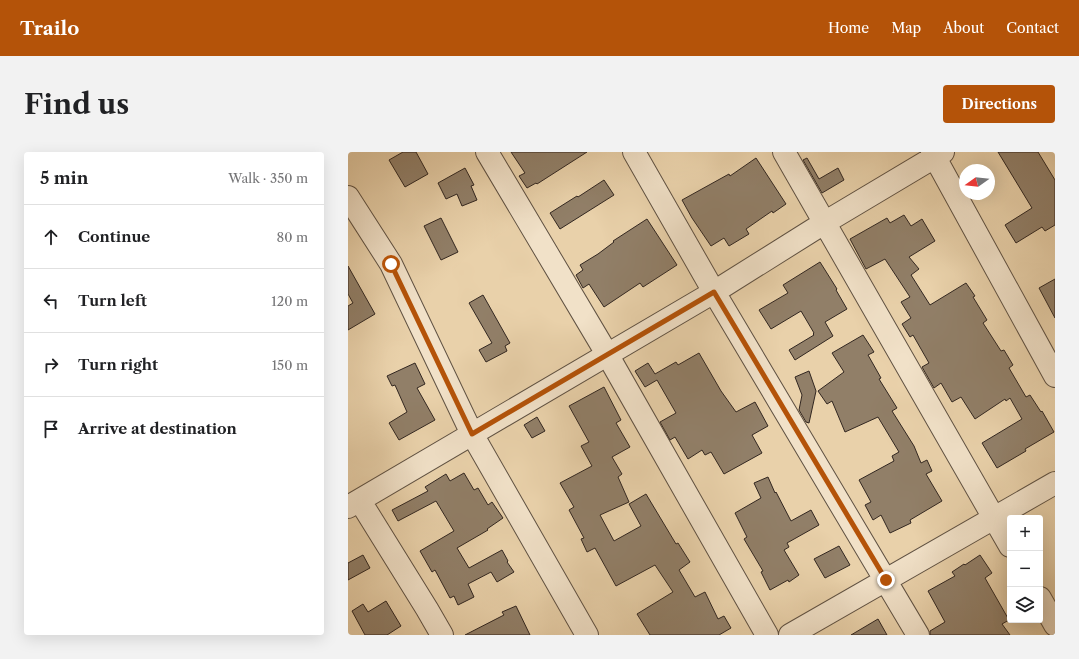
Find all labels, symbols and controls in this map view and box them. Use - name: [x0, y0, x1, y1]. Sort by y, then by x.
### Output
- text: Trailo: [20, 17, 79, 40]
- text: Home: [828, 19, 869, 37]
- text: Map: [891, 19, 921, 37]
- text: About: [943, 19, 984, 37]
- text: Contact: [1006, 19, 1059, 37]
- button: Directions: [943, 85, 1055, 123]
- text: Find us: [24, 87, 129, 121]
- north arrow: [959, 164, 995, 200]
- text: 5 min: [40, 168, 88, 188]
- text: Walk · 350 m: [228, 170, 308, 186]
- icon: ahead: [40, 226, 62, 248]
- text: Continue: [78, 227, 150, 246]
- text: 80 m: [276, 229, 308, 245]
- route start: [382, 255, 400, 273]
- icon: left: [40, 290, 62, 312]
- text: Turn left: [78, 291, 147, 310]
- text: 120 m: [271, 293, 308, 309]
- icon: right: [40, 354, 62, 376]
- text: Turn right: [78, 355, 158, 374]
- text: 150 m: [272, 357, 308, 373]
- icon: arrive: [40, 418, 62, 440]
- text: Arrive at destination: [78, 419, 237, 438]
- map controls: [1007, 515, 1043, 623]
- button: +: [1007, 515, 1043, 551]
- button: −: [1007, 551, 1043, 587]
- route end: [877, 571, 895, 589]
- button: layers: [1007, 587, 1043, 623]

